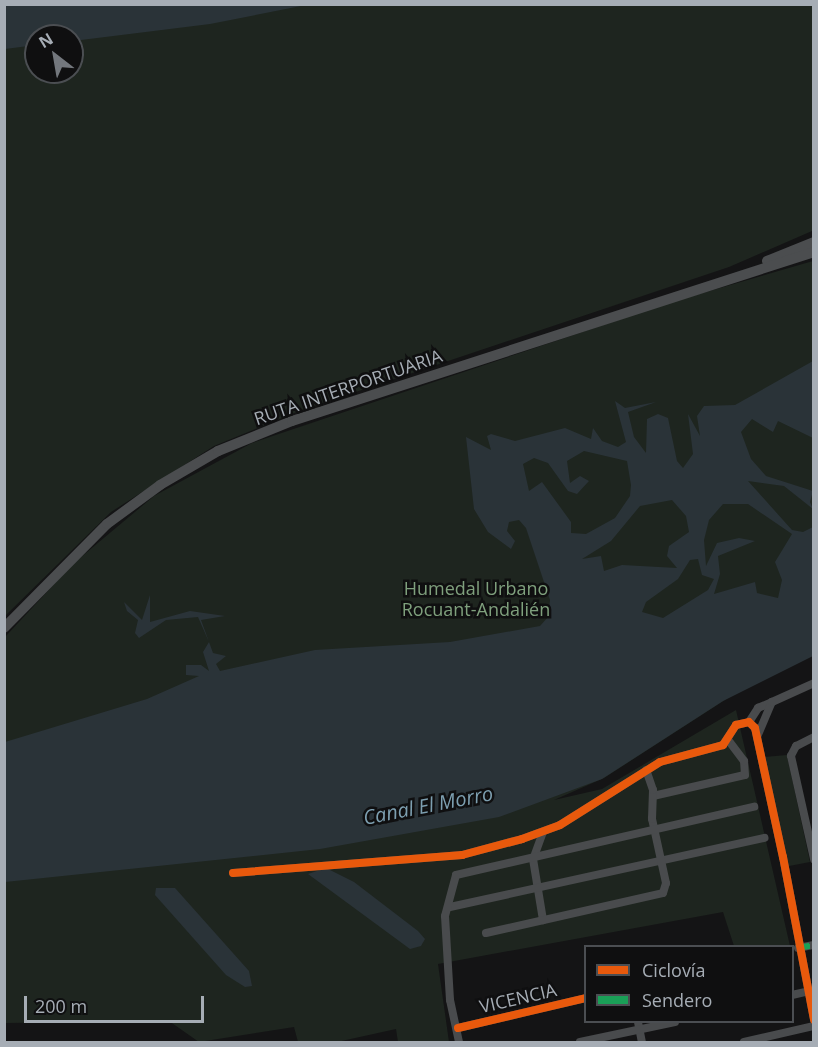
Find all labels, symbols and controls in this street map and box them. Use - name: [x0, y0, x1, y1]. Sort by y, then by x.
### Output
- north arrow: [24, 24, 84, 84]
- text: N: [35, 28, 57, 53]
- street label: RUTA INTERPORTUARIA: [251, 345, 445, 429]
- park label: Humedal Urbano Rocuant-Andalién: [402, 578, 550, 620]
- water label: Canal El Morro: [361, 781, 495, 829]
- legend: [584, 945, 794, 1023]
- text: Ciclovía: [642, 958, 705, 982]
- street label: VICENCIA: [477, 979, 559, 1017]
- scale bar: [27, 984, 207, 1022]
- text: Sendero: [642, 988, 712, 1012]
- text: 200 m: [35, 994, 87, 1018]

